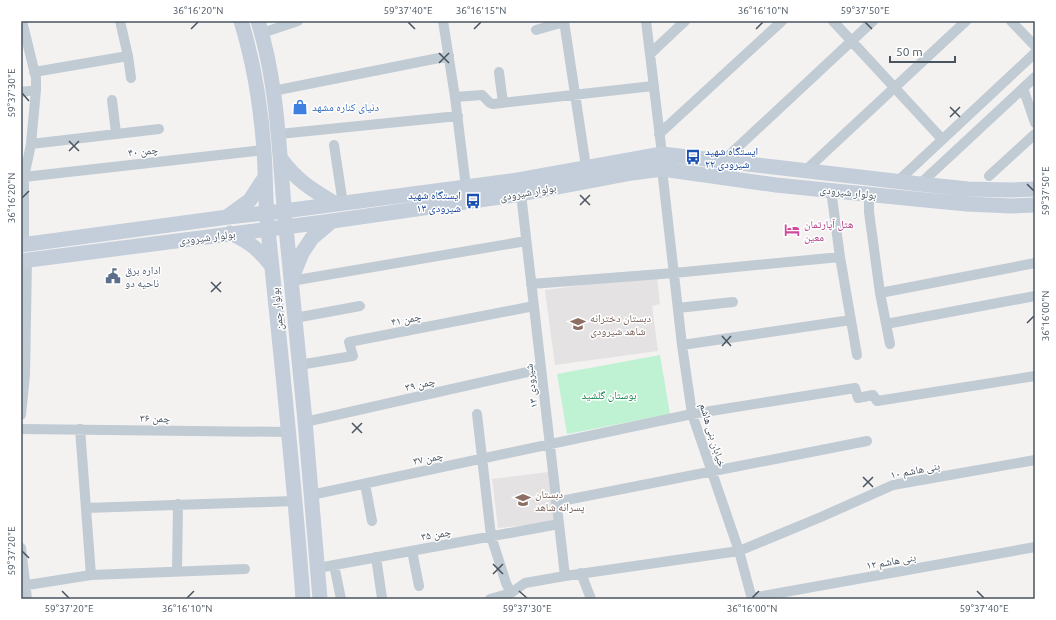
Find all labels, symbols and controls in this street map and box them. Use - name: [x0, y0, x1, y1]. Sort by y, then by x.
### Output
- text: 36°16'20"N: [173, 5, 223, 16]
- text: 59°37'40"E: [383, 5, 433, 16]
- text: 36°16'15"N: [456, 5, 506, 16]
- text: 36°16'10"N: [738, 5, 788, 16]
- text: 59°37'50"E: [840, 5, 890, 16]
- scale bar: [890, 38, 955, 64]
- text: 50 m: [896, 45, 923, 58]
- text: 59°37'30"E: [6, 68, 17, 118]
- shop icon: دنیای کناره مشهد: [291, 98, 309, 116]
- place label: دنیای کناره مشهد: [312, 101, 380, 114]
- street label: چمن ۴۰: [127, 143, 159, 160]
- place label: ایستگاه شهید شیرودی ۲۲: [705, 145, 758, 171]
- bus stop icon: ایستگاه شهید شیرودی ۲۲: [684, 148, 702, 166]
- text: 59°37'50"E: [1040, 166, 1051, 216]
- text: 36°16'20"N: [6, 173, 17, 223]
- street label: بولوار شیرودی: [499, 181, 557, 204]
- street label: بولوار شیرودی: [819, 183, 877, 202]
- place label: ایستگاه شهید شیرودی ۱۳: [408, 189, 461, 215]
- bus stop icon: ایستگاه شهید شیرودی ۱۳: [464, 192, 482, 210]
- place label: هتل آپارتمان معین: [804, 218, 854, 244]
- hotel icon: هتل آپارتمان معین: [783, 221, 801, 239]
- street label: بولوار شیرودی: [178, 228, 236, 247]
- place label: اداره برق ناحیه دو: [125, 264, 161, 289]
- public building icon: اداره برق ناحیه دو: [104, 267, 122, 285]
- street label: بولوار چمن: [269, 287, 286, 331]
- text: 36°16'00"N: [1040, 291, 1051, 341]
- street label: چمن ۴۱: [390, 310, 422, 329]
- place label: دبستان دخترانه شاهد شیرودی: [590, 312, 652, 338]
- school or university icon: دبستان دخترانه شاهد شیرودی: [569, 315, 587, 333]
- street label: شیرودی ۱۳: [522, 363, 541, 409]
- street label: چمن ۳۹: [404, 375, 436, 394]
- park label: بوستان گلشید: [582, 389, 636, 402]
- street label: خیابان بنی هاشم: [696, 402, 728, 469]
- street label: چمن ۳۶: [140, 412, 170, 425]
- street label: چمن ۳۷: [412, 449, 444, 468]
- street label: بنی هاشم ۱۰: [889, 459, 941, 483]
- place label: دبستان پسرانه شاهد: [535, 488, 585, 514]
- school or university icon: دبستان پسرانه شاهد: [514, 491, 532, 509]
- street label: چمن ۳۵: [420, 525, 452, 544]
- text: 59°37'20"E: [6, 526, 17, 576]
- street label: بنی هاشم ۱۲: [865, 551, 917, 573]
- text: 59°37'20"E: [44, 603, 94, 614]
- text: 36°16'10"N: [162, 603, 212, 614]
- text: 59°37'30"E: [502, 603, 552, 614]
- text: 36°16'00"N: [727, 603, 777, 614]
- text: 59°37'40"E: [959, 603, 1009, 614]

